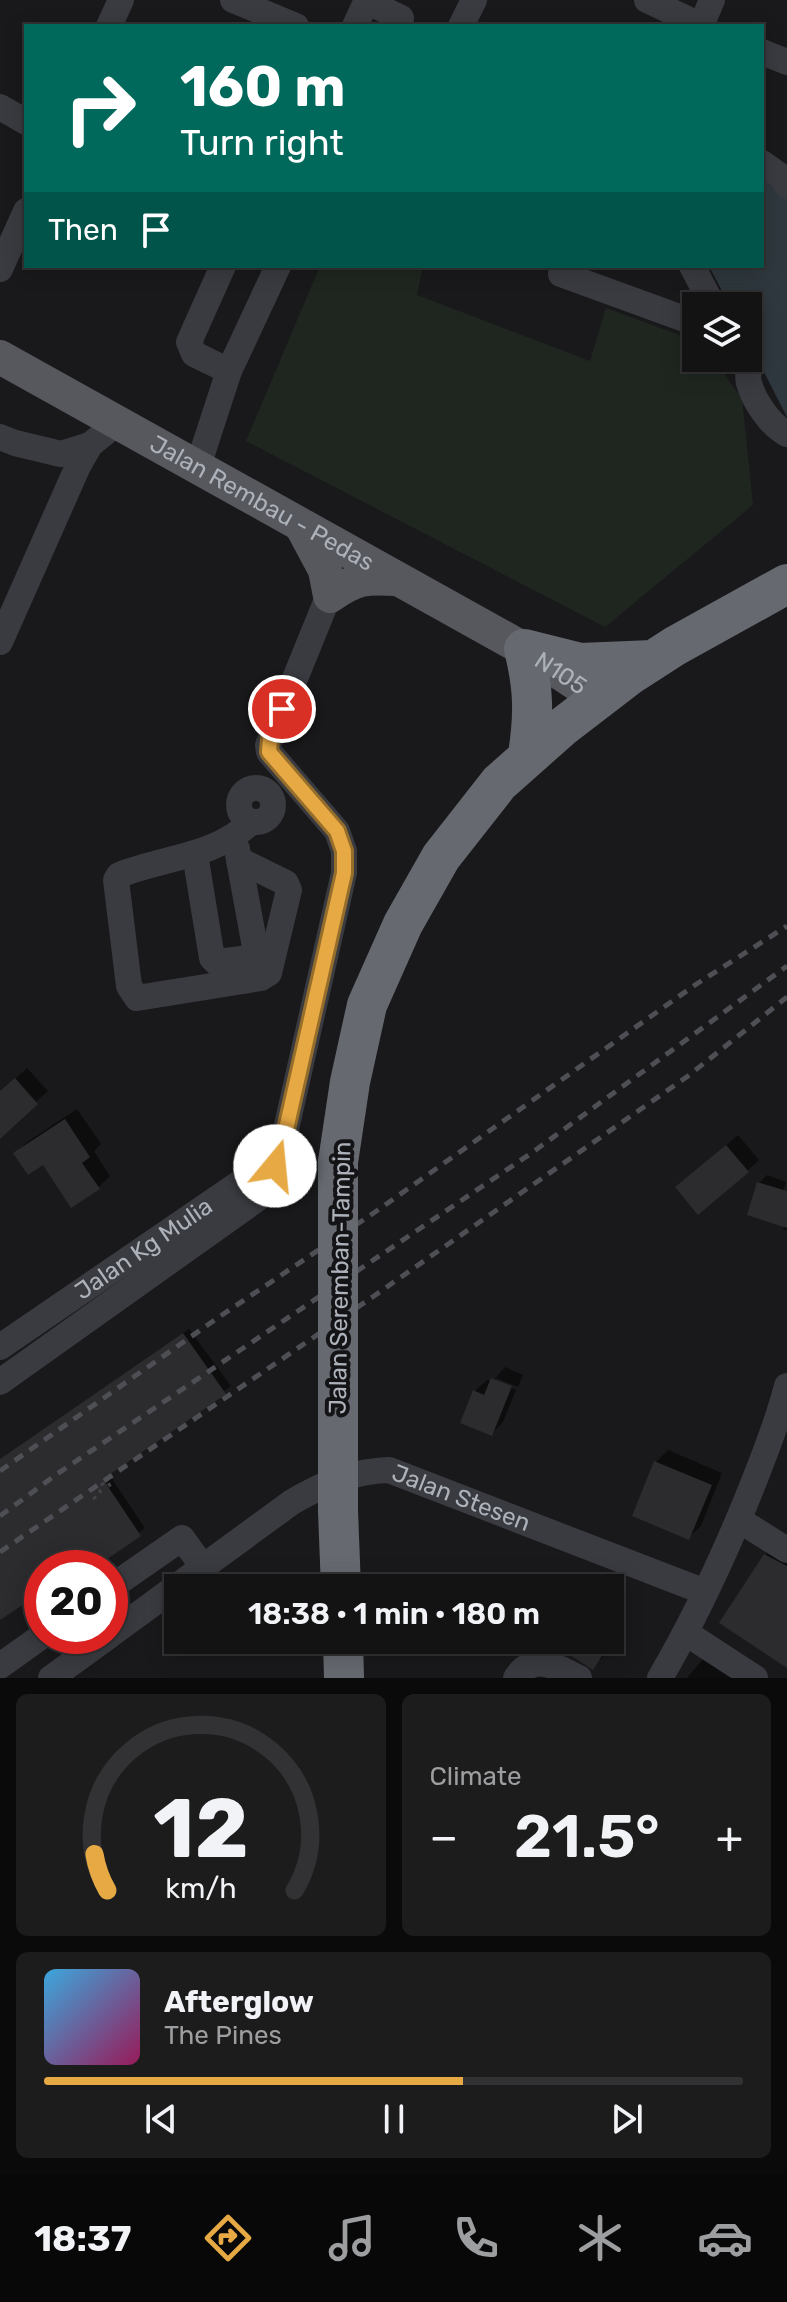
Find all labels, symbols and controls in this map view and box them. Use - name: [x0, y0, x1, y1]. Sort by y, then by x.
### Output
- text: 160 m: [180, 54, 346, 120]
- icon: right: [48, 56, 152, 160]
- text: Turn right: [180, 121, 344, 164]
- icon: arrive: [134, 208, 178, 252]
- text: Then: [48, 212, 118, 248]
- map controls: [682, 292, 762, 372]
- button: layers: [682, 292, 762, 372]
- street label: Jalan Rembau - Pedas: [145, 429, 379, 577]
- street label: N105: [530, 646, 592, 701]
- pin: [248, 675, 316, 743]
- icon: arrive: [260, 687, 304, 731]
- position arrow: [233, 1124, 317, 1208]
- street label: Jalan Seremban-Tampin: [324, 1141, 356, 1415]
- street label: Jalan Kg Mulia: [70, 1192, 218, 1306]
- street label: Jalan Stesen: [388, 1459, 534, 1537]
- speed limit sign: 20: [24, 1550, 128, 1654]
- text: 18:38 · 1 min · 180 m: [248, 1596, 540, 1632]
- text: Climate: [430, 1761, 522, 1792]
- text: 12: [153, 1779, 248, 1878]
- text: 21.5°: [514, 1801, 660, 1872]
- text: −: [430, 1811, 458, 1863]
- text: +: [716, 1811, 743, 1863]
- text: km/h: [165, 1871, 236, 1905]
- text: Afterglow: [164, 1984, 314, 2020]
- text: The Pines: [164, 2020, 282, 2051]
- icon: previous: [139, 2097, 183, 2141]
- icon: pause: [372, 2097, 416, 2141]
- icon: next: [605, 2097, 649, 2141]
- icon: directions: [200, 2210, 256, 2266]
- icon: music: [324, 2210, 380, 2266]
- icon: phone: [448, 2210, 504, 2266]
- icon: climate: [572, 2210, 628, 2266]
- icon: car: [697, 2210, 753, 2266]
- text: 18:37: [34, 2217, 131, 2260]

